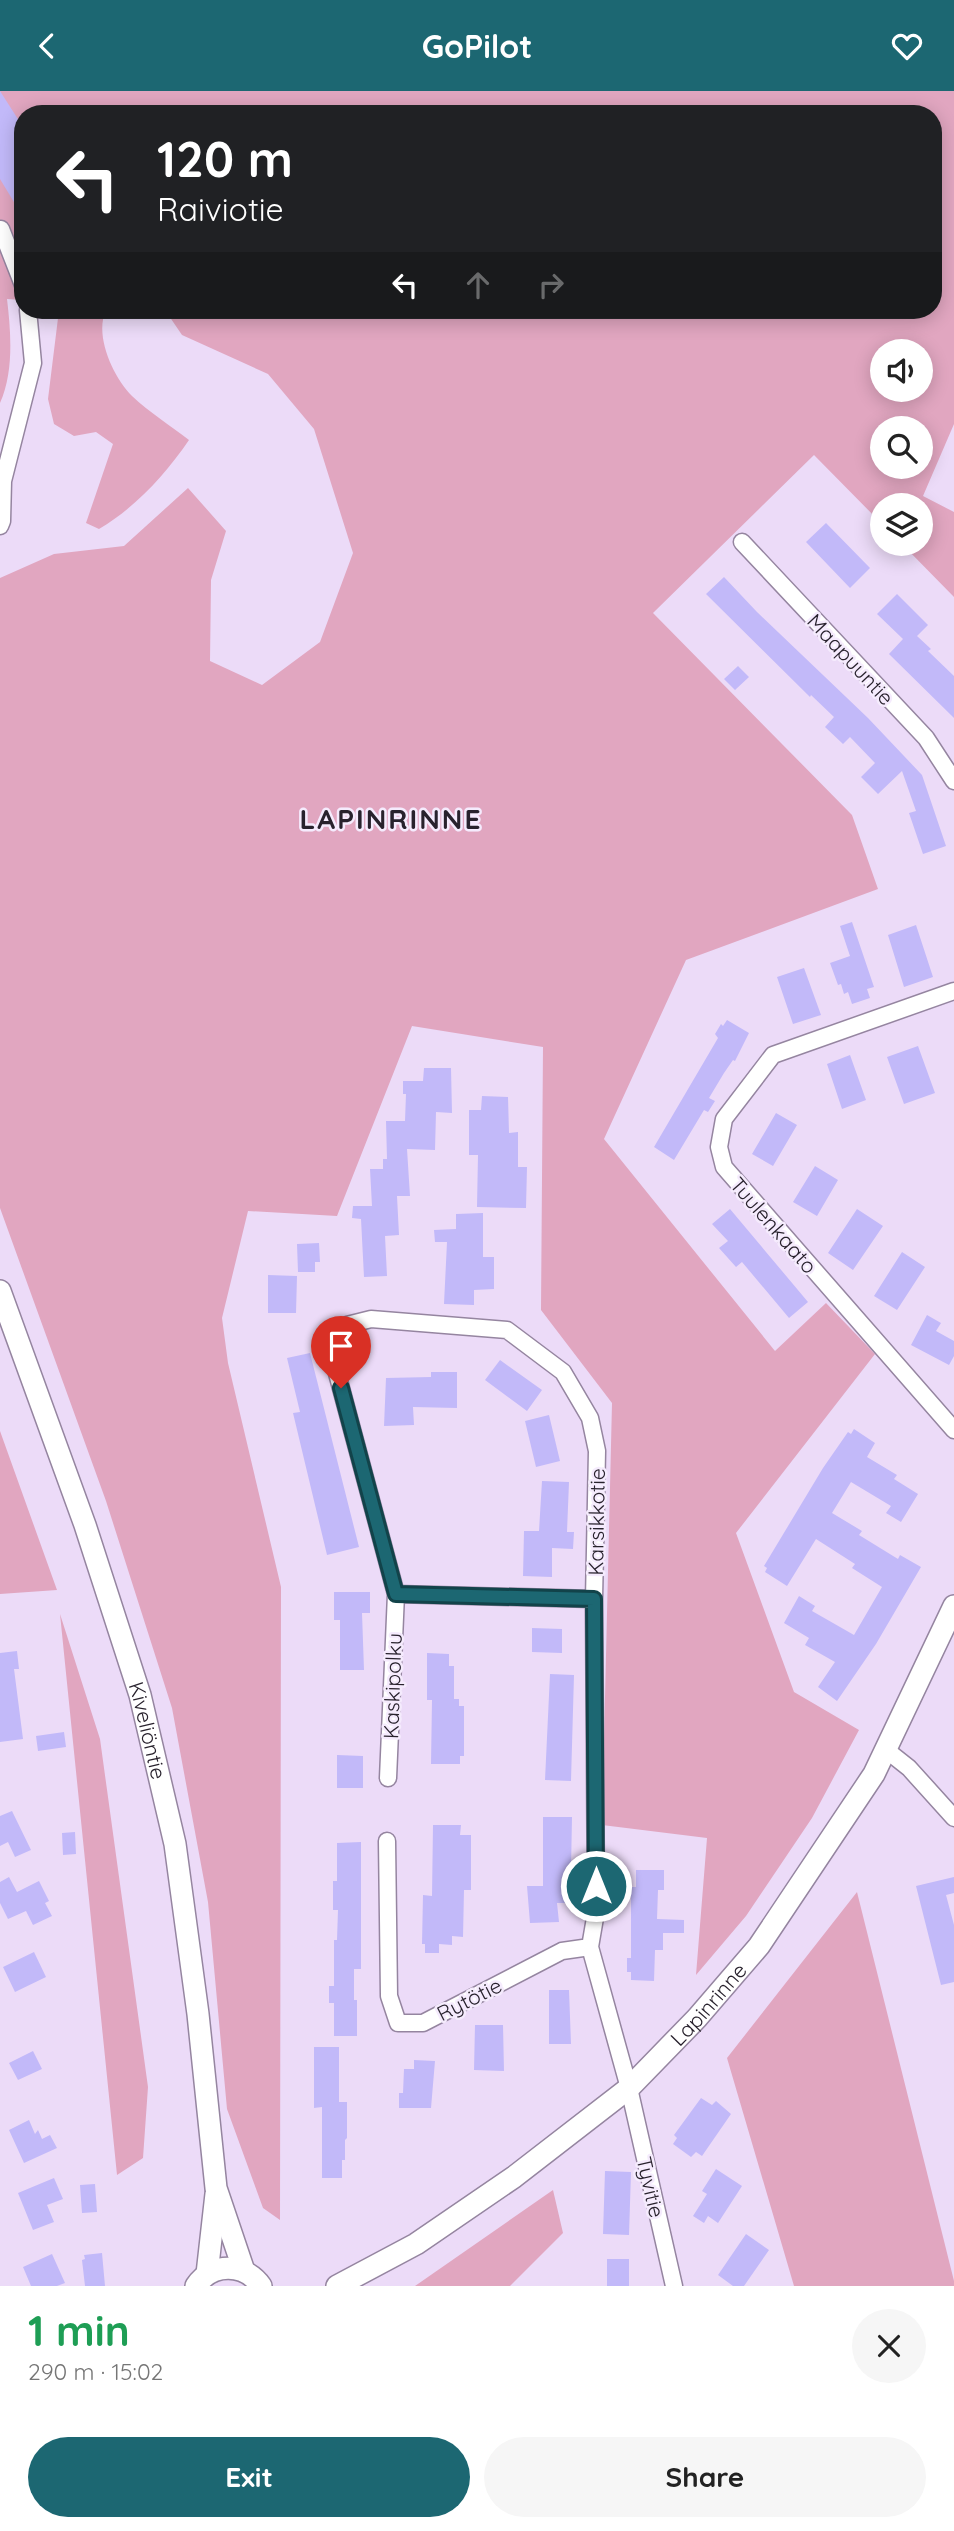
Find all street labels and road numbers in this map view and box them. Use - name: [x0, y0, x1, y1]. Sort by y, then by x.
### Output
- street label: Maapuuntie: [802, 608, 900, 710]
- street label: Tuulenkaato: [725, 1171, 823, 1279]
- street label: Karsikkotie: [582, 1468, 610, 1576]
- street label: Kaskipolku: [377, 1633, 407, 1739]
- street label: Kiveliöntie: [124, 1678, 172, 1782]
- street label: Lapinrinne: [665, 1957, 752, 2051]
- street label: Rytötie: [432, 1972, 506, 2026]
- street label: Tyvitie: [631, 2154, 671, 2220]

